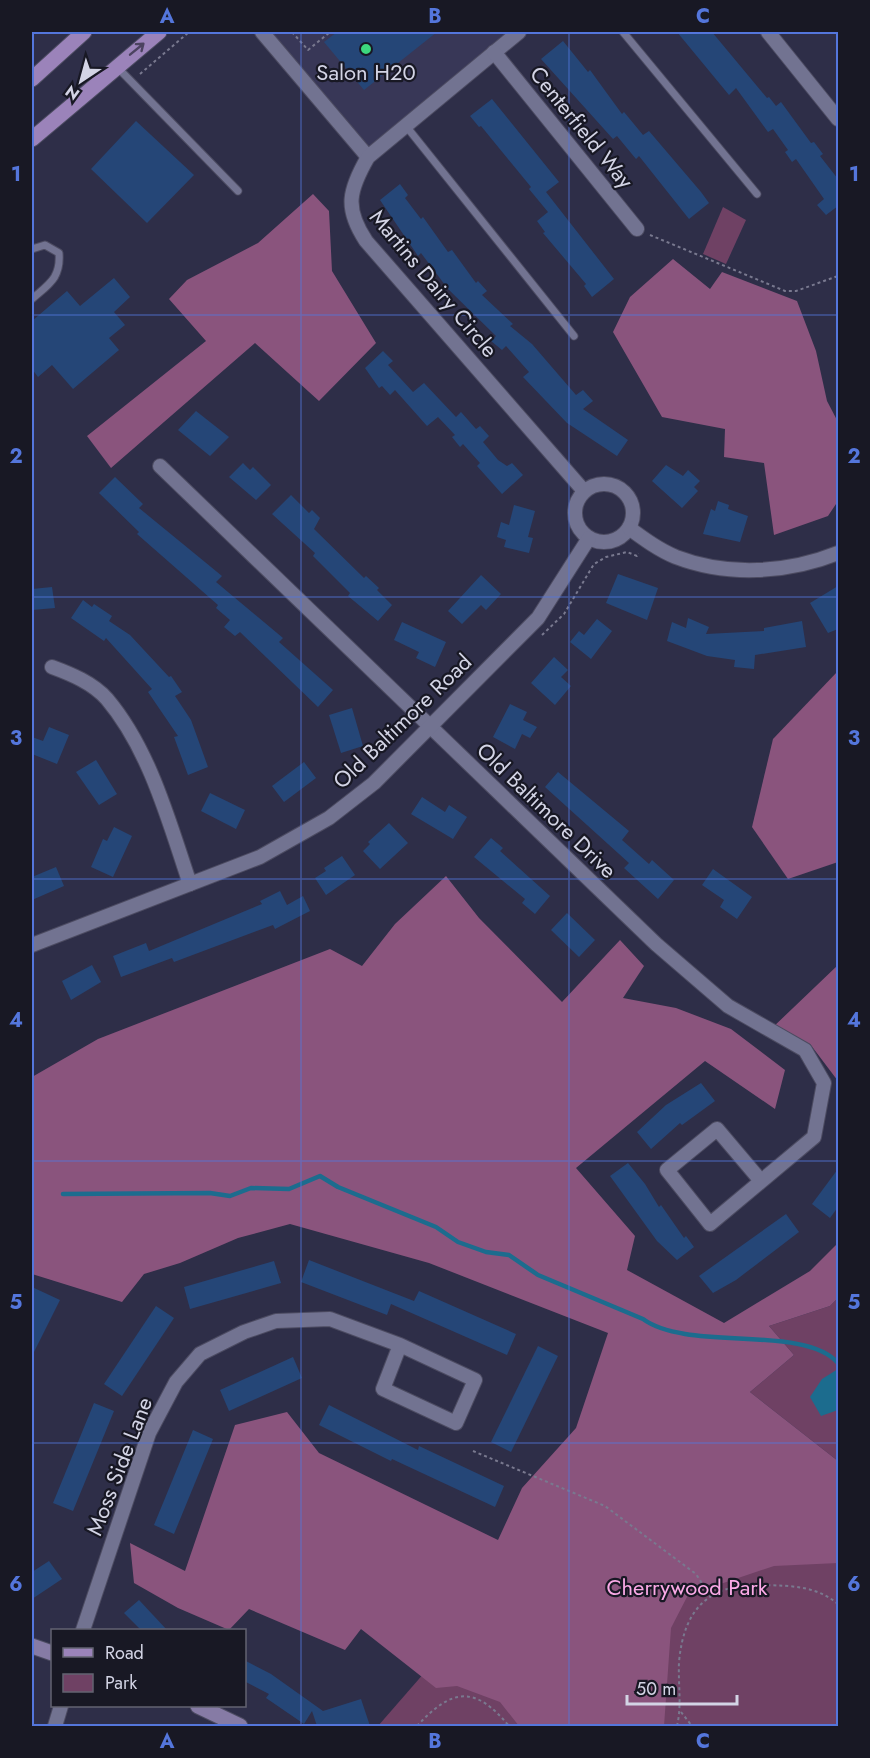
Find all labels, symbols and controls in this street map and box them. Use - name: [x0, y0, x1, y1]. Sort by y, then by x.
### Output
- text: A: [159, 2, 175, 31]
- text: B: [428, 2, 442, 31]
- text: C: [696, 2, 710, 31]
- one-way arrow: [129, 42, 144, 56]
- marker: Salon H20: [359, 42, 373, 56]
- north arrow: [51, 51, 111, 111]
- place label: Salon H20: [316, 56, 416, 88]
- street label: Centerfield Way: [523, 59, 642, 195]
- text: N: [61, 80, 84, 106]
- text: 1: [11, 160, 21, 189]
- text: 1: [849, 160, 859, 189]
- street label: Martins Dairy Circle: [362, 202, 506, 364]
- text: 2: [9, 442, 23, 471]
- text: 2: [847, 442, 861, 471]
- street label: Old Baltimore Road: [325, 646, 479, 796]
- text: 3: [10, 724, 22, 753]
- text: 3: [848, 724, 860, 753]
- street label: Old Baltimore Drive: [470, 735, 624, 885]
- text: 4: [9, 1006, 23, 1035]
- text: 4: [847, 1006, 861, 1035]
- text: 5: [10, 1288, 23, 1317]
- text: 5: [848, 1288, 861, 1317]
- street label: Moss Side Lane: [78, 1392, 160, 1540]
- text: 6: [9, 1570, 23, 1599]
- text: 6: [847, 1570, 861, 1599]
- park label: Cherrywood Park: [606, 1571, 768, 1603]
- legend: [51, 1629, 246, 1707]
- text: Road: [105, 1640, 144, 1666]
- scale bar: [627, 1668, 736, 1706]
- text: Park: [105, 1670, 137, 1696]
- text: 50 m: [636, 1676, 676, 1702]
- text: A: [159, 1727, 175, 1756]
- text: B: [428, 1727, 442, 1756]
- text: C: [696, 1727, 710, 1756]

